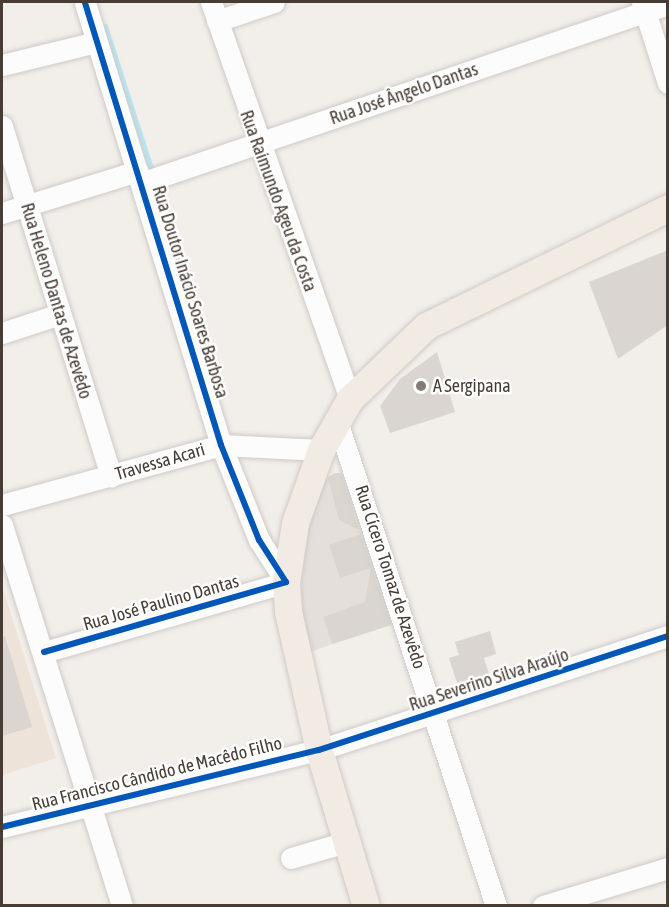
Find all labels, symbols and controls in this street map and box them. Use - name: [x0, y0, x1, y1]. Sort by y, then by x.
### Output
- street label: Rua José Ângelo Dantas: [327, 58, 481, 130]
- street label: Rua Raimundo Ageu da Costa: [235, 107, 321, 295]
- street label: Rua Doutor Inácio Soares Barbosa: [147, 183, 233, 401]
- street label: Rua Heleno Dantas de Azevêdo: [16, 200, 96, 402]
- place label: A Sergipana: [433, 375, 511, 397]
- marker: A Sergipana: [414, 379, 428, 393]
- street label: Travessa Acari: [113, 439, 207, 485]
- street label: Rua Cícero Tomaz de Azevêdo: [350, 482, 430, 672]
- street label: Rua José Paulino Dantas: [81, 570, 241, 636]
- street label: Rua Severino Silva Araújo: [407, 644, 571, 716]
- street label: Rua Francisco Cândido de Macêdo Filho: [30, 732, 284, 816]

